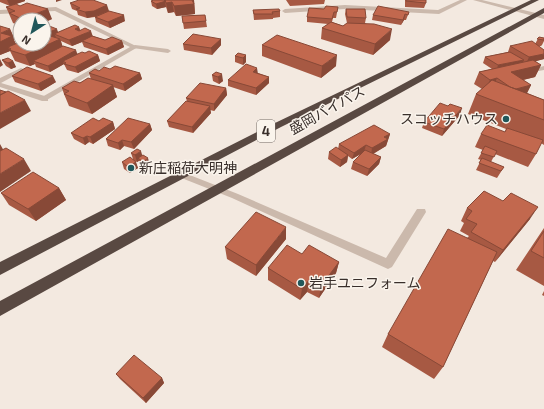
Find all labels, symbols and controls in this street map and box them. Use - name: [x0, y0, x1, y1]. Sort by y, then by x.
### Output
- north arrow: [12, 12, 52, 52]
- text: N: [19, 33, 33, 48]
- street label: 盛岡バイパス: [286, 82, 367, 137]
- place label: スコッチハウス: [400, 110, 498, 127]
- marker: スコッチハウス: [501, 114, 511, 124]
- road number: 4: [257, 120, 275, 142]
- place label: 新庄稲荷大明神: [139, 159, 237, 176]
- marker: 新庄稲荷大明神: [126, 163, 136, 173]
- place label: 岩手ユニフォーム: [309, 274, 421, 291]
- marker: 岩手ユニフォーム: [296, 278, 306, 288]

